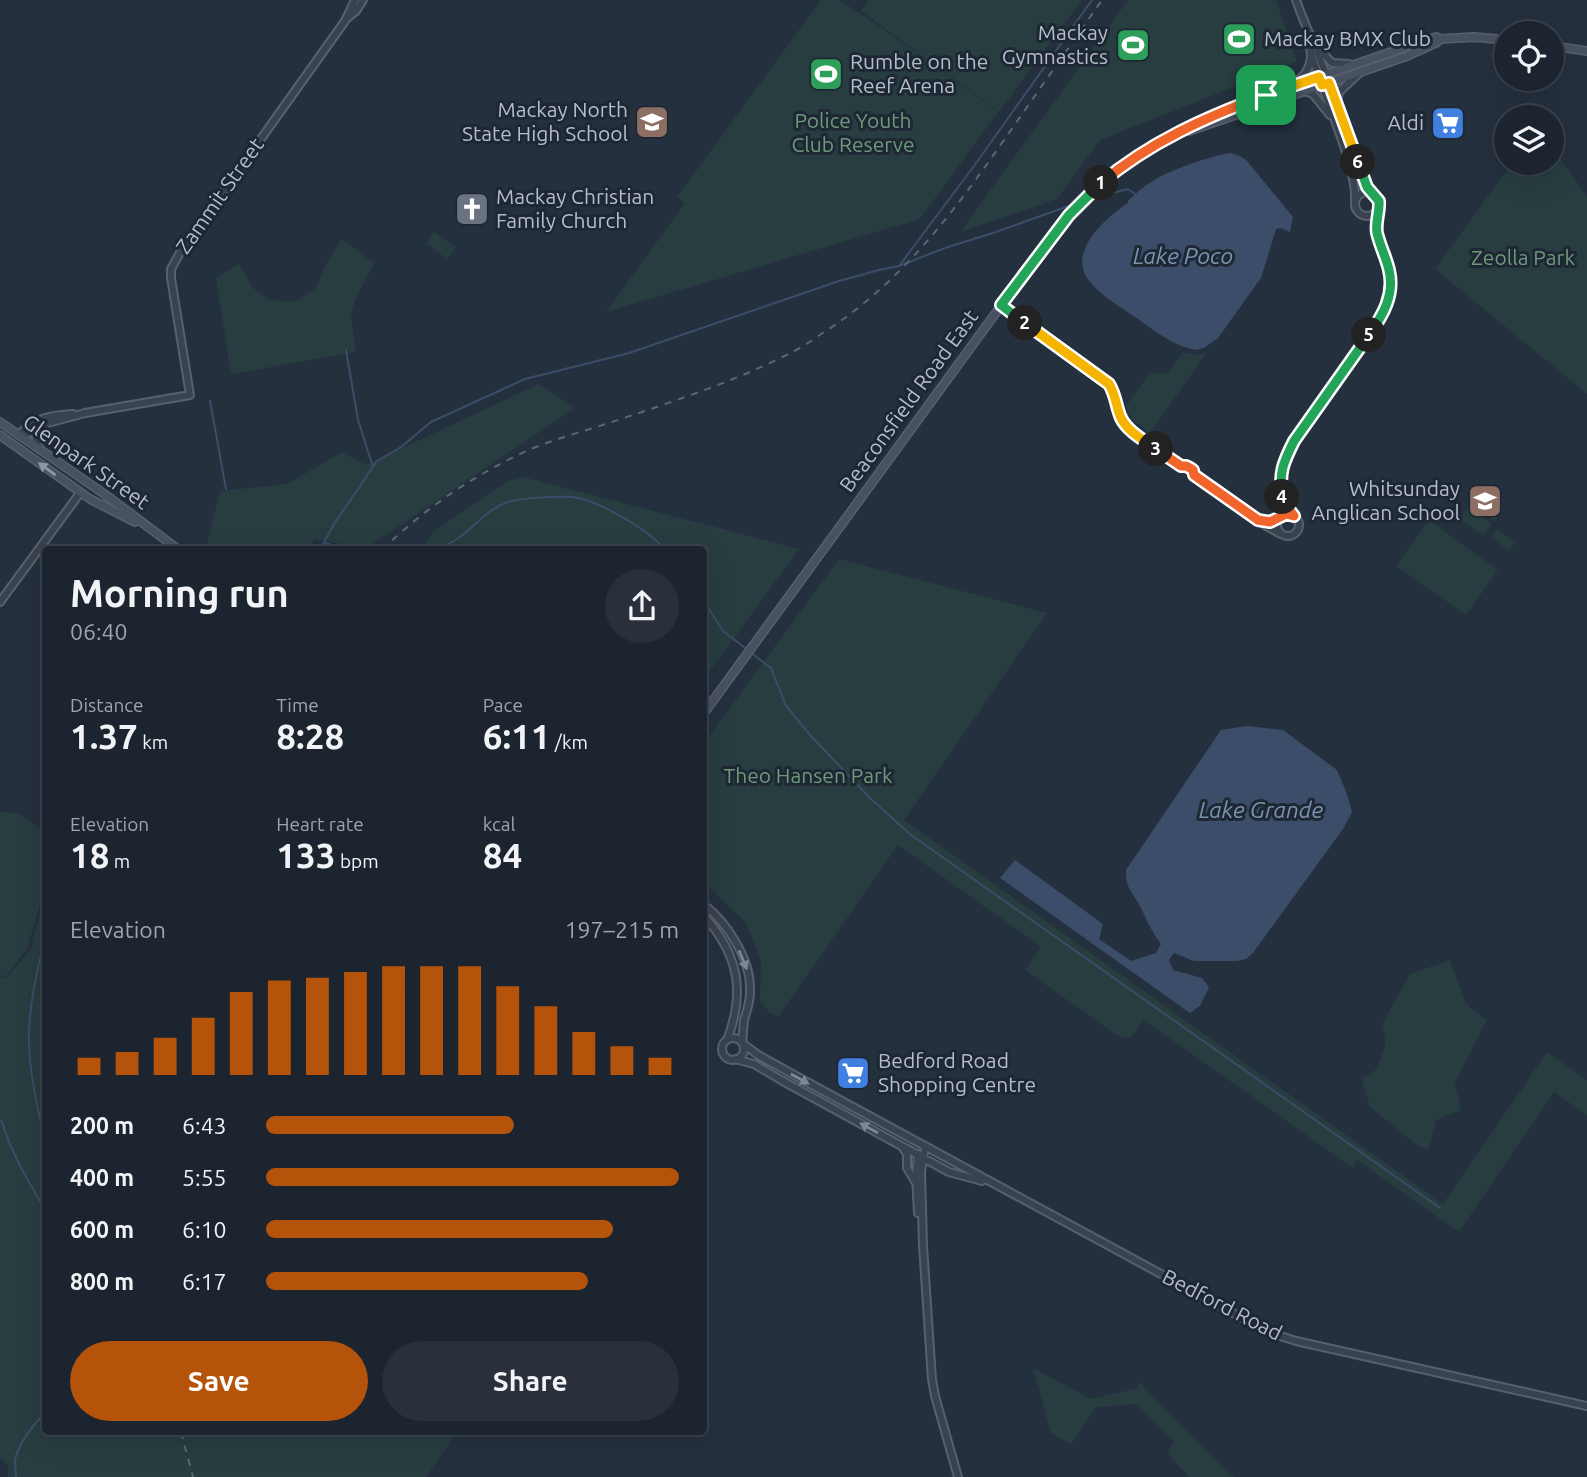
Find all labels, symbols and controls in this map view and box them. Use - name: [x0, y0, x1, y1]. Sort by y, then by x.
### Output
- place label: Mackay Gymnastics: [1002, 20, 1108, 68]
- sports icon: Mackay BMX Club: [1220, 20, 1258, 58]
- map controls: [1494, 21, 1564, 175]
- button: locate: [1494, 21, 1564, 91]
- sports icon: Mackay Gymnastics: [1114, 26, 1152, 64]
- place label: Mackay BMX Club: [1264, 26, 1431, 50]
- place label: Rumble on the Reef Arena: [850, 49, 988, 97]
- sports icon: Rumble on the Reef Arena: [807, 55, 845, 93]
- pin: [1236, 65, 1296, 125]
- icon: arrive: [1247, 76, 1285, 114]
- place label: Mackay North State High School: [462, 97, 628, 145]
- school or university icon: Mackay North State High School: [633, 103, 671, 141]
- supermarket icon: Aldi: [1429, 104, 1467, 142]
- button: layers: [1494, 105, 1564, 175]
- park label: Police Youth Club Reserve: [791, 108, 915, 156]
- place label: Aldi: [1387, 110, 1424, 134]
- street label: Zammit Street: [170, 133, 268, 258]
- pin: 6: [1340, 144, 1376, 180]
- text: 6: [1352, 150, 1363, 172]
- pin: 1: [1084, 166, 1118, 200]
- text: 1: [1095, 171, 1106, 193]
- place label: Mackay Christian Family Church: [496, 184, 654, 232]
- church icon: Mackay Christian Family Church: [453, 190, 491, 228]
- water label: Lake Poco: [1133, 243, 1233, 268]
- park label: Zeolla Park: [1471, 245, 1575, 269]
- street label: Beaconsfield Road East: [834, 305, 982, 496]
- pin: 2: [1007, 306, 1042, 340]
- text: 2: [1019, 311, 1030, 333]
- pin: 5: [1352, 318, 1386, 352]
- text: 5: [1363, 323, 1374, 345]
- street label: Glenpark Street: [19, 409, 154, 513]
- pin: 3: [1138, 432, 1174, 466]
- text: 3: [1150, 437, 1161, 459]
- one-way arrow: [38, 462, 56, 476]
- place label: Whitsunday Anglican School: [1312, 476, 1460, 524]
- pin: 4: [1264, 480, 1300, 514]
- school or university icon: Whitsunday Anglican School: [1466, 482, 1504, 520]
- text: 4: [1276, 485, 1287, 507]
- button: share: [605, 569, 679, 643]
- text: Morning run: [70, 572, 289, 614]
- text: 06:40: [70, 619, 128, 644]
- text: Distance: [70, 694, 144, 716]
- text: Time: [276, 694, 319, 716]
- text: Pace: [483, 694, 523, 716]
- text: 1.37: [70, 716, 138, 756]
- text: 8:28: [276, 716, 344, 756]
- text: 6:11: [483, 716, 551, 756]
- text: km: [138, 731, 168, 753]
- text: /km: [551, 731, 588, 753]
- park label: Theo Hansen Park: [723, 763, 893, 787]
- water label: Lake Grande: [1199, 797, 1324, 822]
- text: Elevation: [70, 813, 149, 835]
- text: Heart rate: [276, 813, 364, 835]
- text: kcal: [483, 813, 515, 835]
- text: 18: [70, 835, 109, 875]
- text: 133: [276, 835, 336, 875]
- text: 84: [483, 835, 522, 875]
- text: m: [109, 850, 130, 872]
- text: bpm: [336, 850, 379, 872]
- text: Elevation: [70, 917, 166, 942]
- text: 197–215 m: [565, 917, 679, 942]
- one-way arrow: [737, 949, 748, 970]
- place label: Bedford Road Shopping Centre: [878, 1048, 1036, 1096]
- supermarket icon: Bedford Road Shopping Centre: [834, 1054, 872, 1092]
- one-way arrow: [790, 1073, 810, 1085]
- text: 200 m: [70, 1113, 134, 1138]
- text: 6:43: [182, 1113, 227, 1138]
- one-way arrow: [859, 1122, 878, 1134]
- text: 400 m: [70, 1165, 134, 1190]
- text: 5:55: [182, 1165, 227, 1190]
- text: 600 m: [70, 1217, 134, 1242]
- text: 6:10: [182, 1217, 227, 1242]
- street label: Bedford Road: [1159, 1264, 1286, 1345]
- text: 800 m: [70, 1269, 134, 1294]
- text: 6:17: [182, 1269, 227, 1294]
- button: Save: [70, 1341, 368, 1421]
- button: Share: [382, 1341, 679, 1421]

